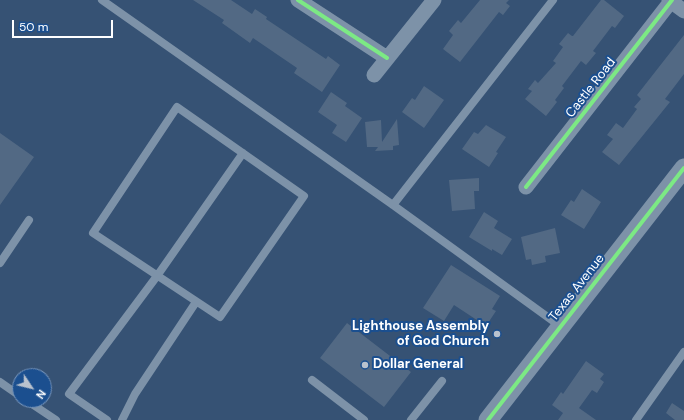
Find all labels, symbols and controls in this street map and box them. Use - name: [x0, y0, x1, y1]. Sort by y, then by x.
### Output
- scale bar: [14, 12, 115, 38]
- text: 50 m: [19, 19, 48, 35]
- street label: Castle Road: [563, 55, 619, 121]
- street label: Texas Avenue: [546, 251, 608, 325]
- place label: Lighthouse Assembly of God Church: [352, 319, 489, 350]
- marker: Lighthouse Assembly of God Church: [492, 329, 502, 339]
- place label: Dollar General: [373, 357, 463, 373]
- marker: Dollar General: [360, 360, 370, 370]
- north arrow: [12, 368, 52, 408]
- text: N: [33, 387, 49, 402]

